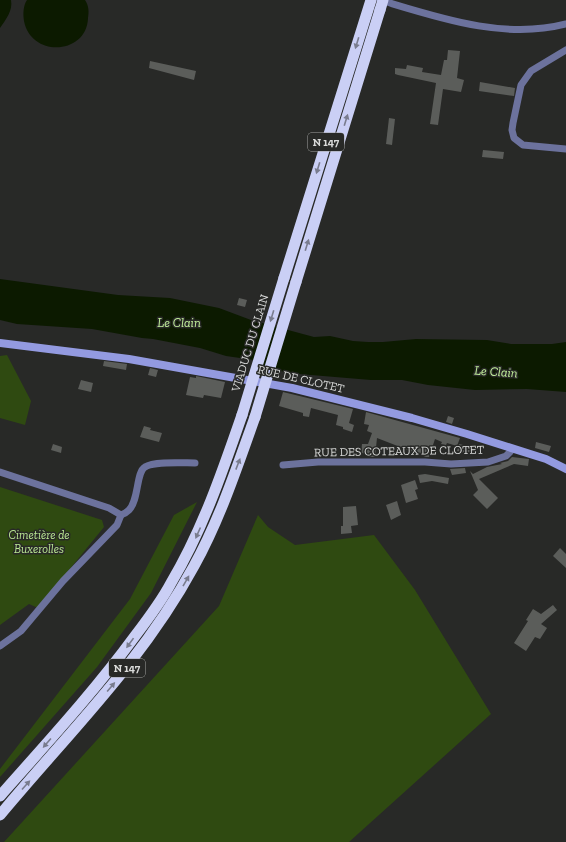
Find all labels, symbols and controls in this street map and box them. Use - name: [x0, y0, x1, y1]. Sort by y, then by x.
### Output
- one-way arrow: [354, 38, 360, 50]
- one-way arrow: [343, 114, 349, 126]
- road number: N 147: [308, 133, 344, 151]
- one-way arrow: [315, 162, 321, 174]
- one-way arrow: [304, 238, 310, 250]
- street label: VIADUC DU CLAIN: [228, 292, 272, 394]
- one-way arrow: [269, 310, 275, 322]
- water label: Le Clain: [157, 315, 201, 330]
- street label: RUE DE CLOTET: [256, 362, 346, 396]
- water label: Le Clain: [474, 363, 518, 381]
- street label: RUE DES COTEAUX DE CLOTET: [314, 443, 485, 459]
- one-way arrow: [235, 457, 241, 469]
- one-way arrow: [195, 527, 201, 538]
- park label: Cimetière de Buxerolles: [8, 528, 70, 556]
- one-way arrow: [182, 575, 189, 587]
- one-way arrow: [126, 638, 134, 648]
- road number: N 147: [109, 659, 145, 677]
- one-way arrow: [107, 682, 116, 693]
- one-way arrow: [42, 738, 52, 748]
- one-way arrow: [21, 780, 30, 791]

